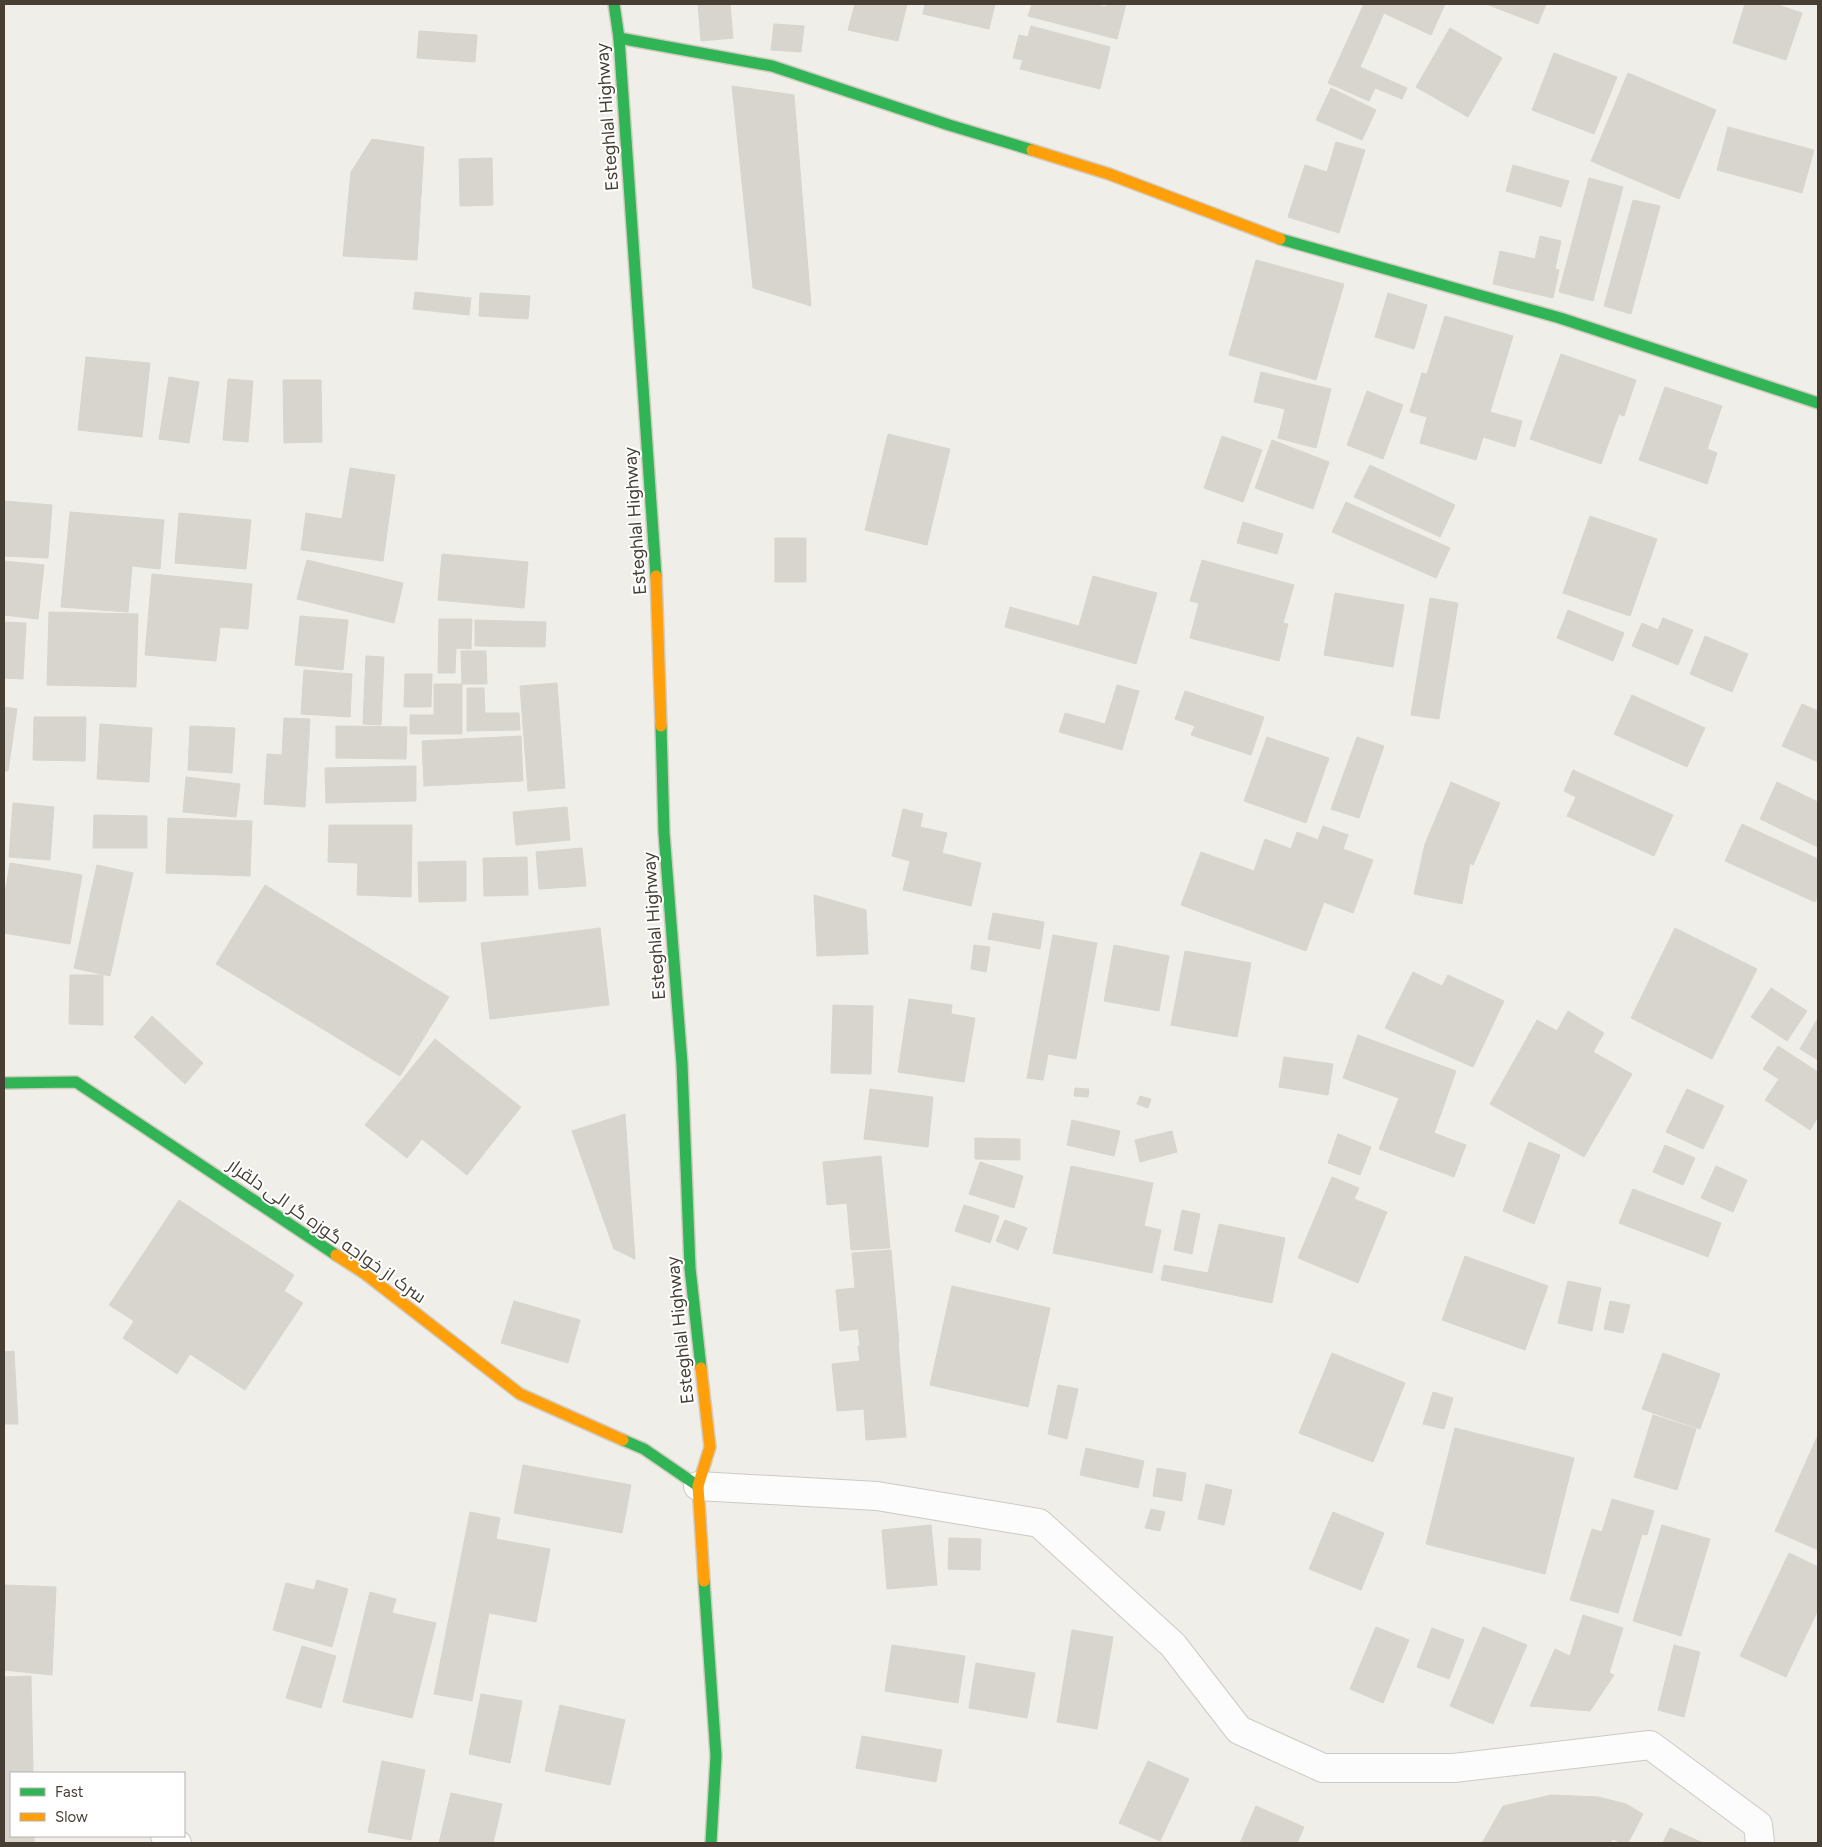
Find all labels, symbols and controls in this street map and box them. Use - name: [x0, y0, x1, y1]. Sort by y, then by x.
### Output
- street label: Esteghlal Highway: [591, 42, 623, 192]
- street label: Esteghlal Highway: [619, 446, 651, 596]
- street label: Esteghlal Highway: [638, 851, 670, 1001]
- street label: سرک از خواجه گوزه گر الی دلقرار: [223, 1153, 430, 1308]
- street label: Esteghlal Highway: [661, 1255, 699, 1405]
- legend: [10, 1772, 185, 1837]
- text: Fast: [55, 1783, 84, 1801]
- text: Slow: [55, 1808, 88, 1826]

